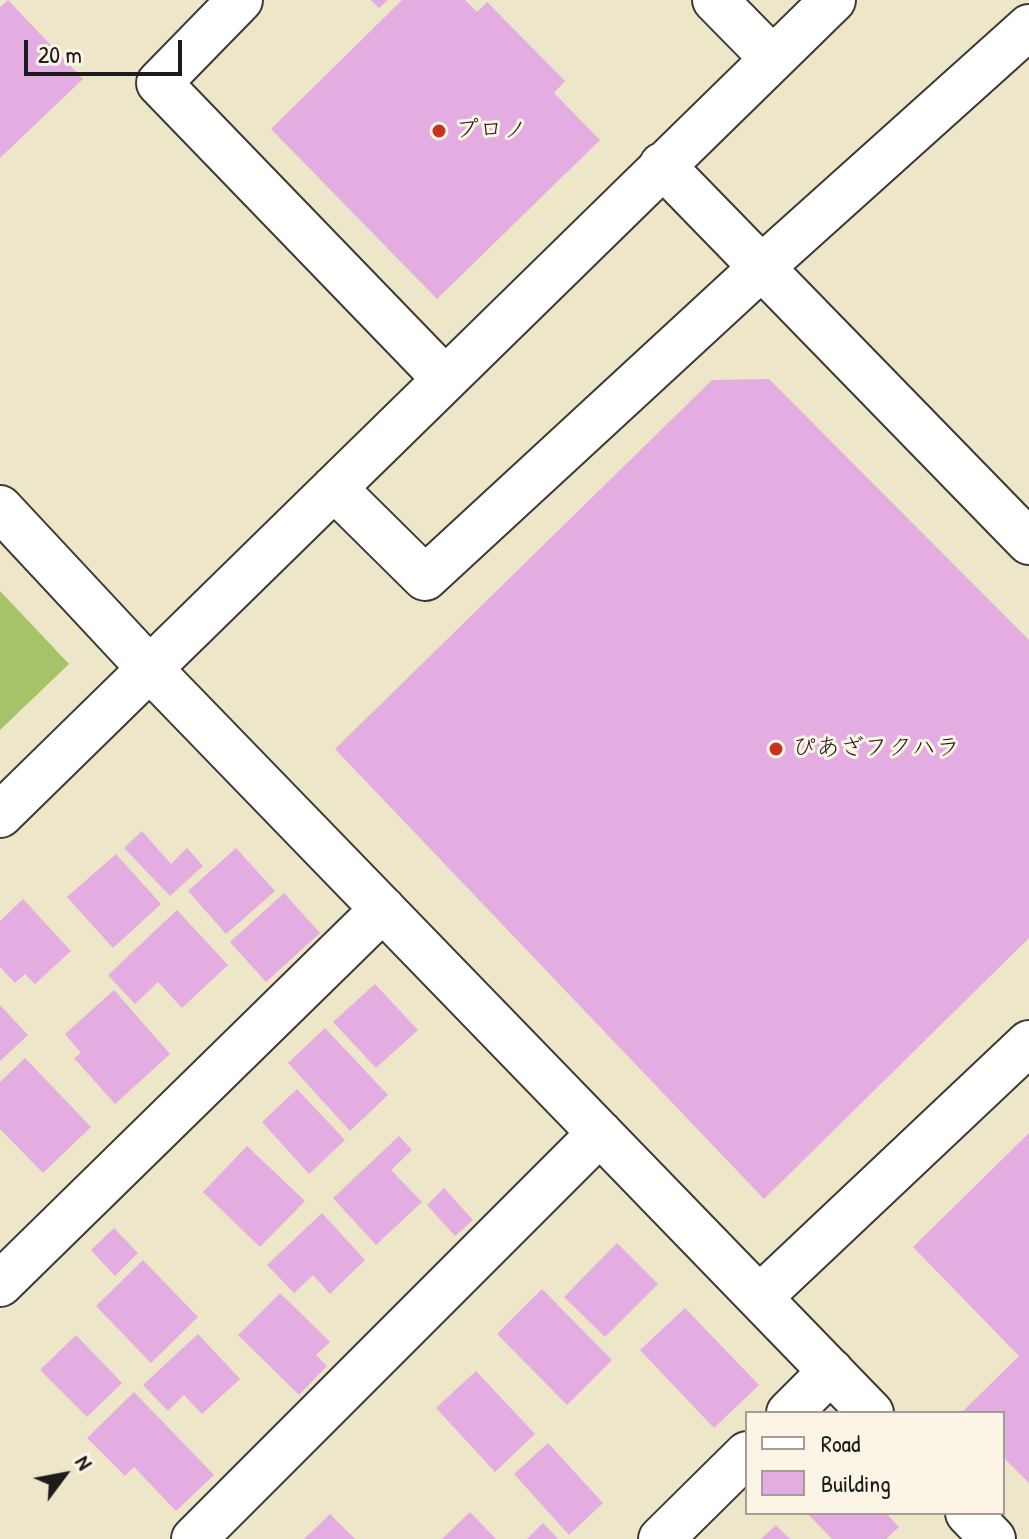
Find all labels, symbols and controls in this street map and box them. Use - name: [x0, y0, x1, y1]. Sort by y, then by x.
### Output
- scale bar: [28, 24, 186, 74]
- text: 20 m: [38, 38, 82, 70]
- place label: プロノ: [455, 117, 527, 145]
- marker: プロノ: [430, 122, 448, 140]
- place label: ぴあざフクハラ: [792, 735, 960, 763]
- marker: ぴあざフクハラ: [767, 740, 785, 758]
- legend: [745, 1411, 1005, 1515]
- text: Road: [821, 1427, 860, 1459]
- north arrow: [24, 1435, 104, 1515]
- text: N: [69, 1449, 100, 1475]
- text: Building: [821, 1467, 891, 1499]

